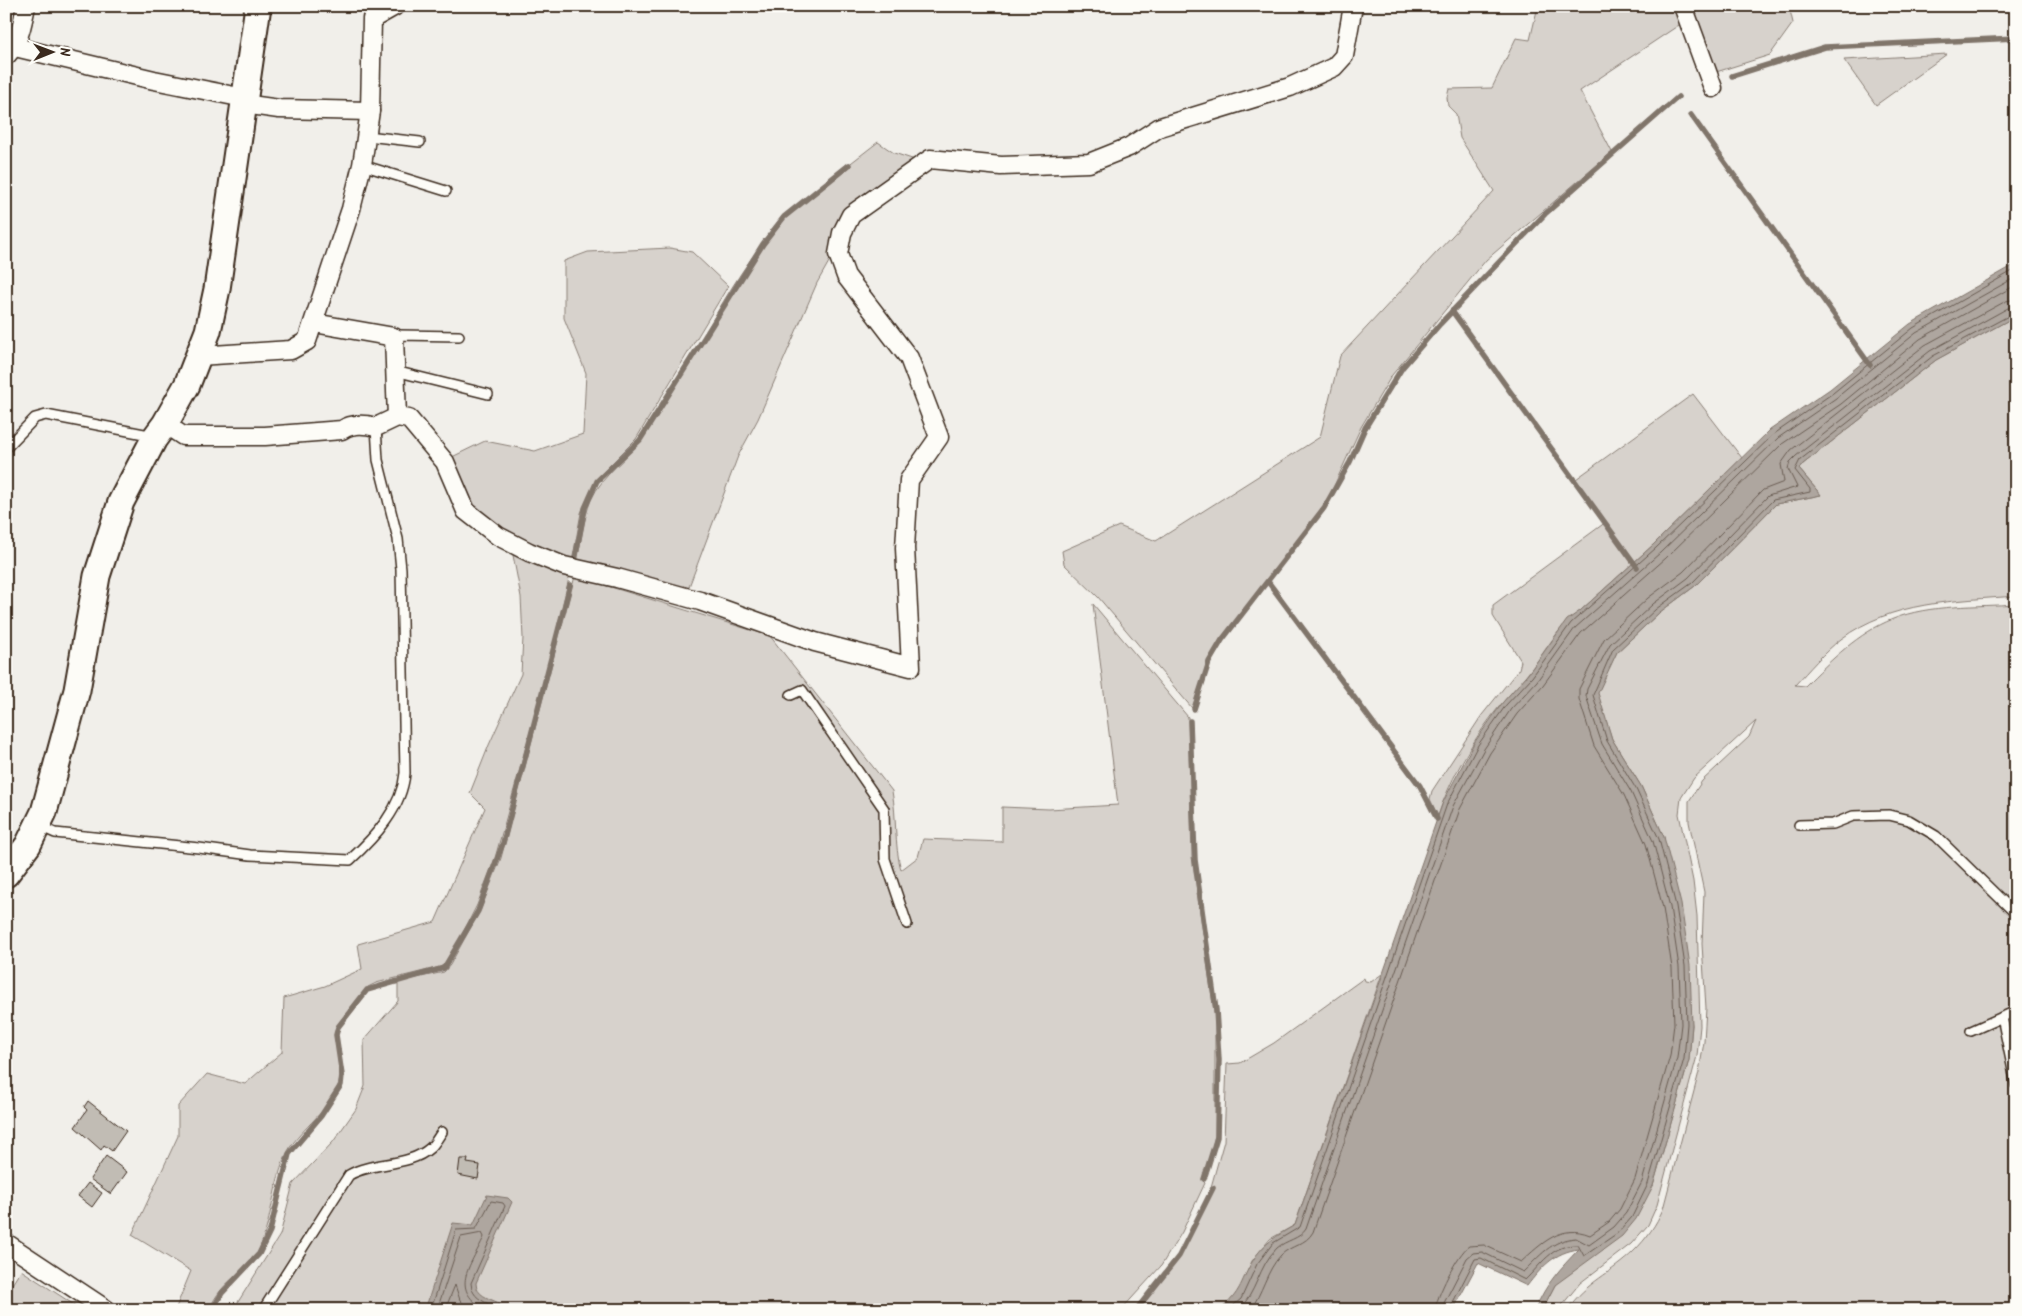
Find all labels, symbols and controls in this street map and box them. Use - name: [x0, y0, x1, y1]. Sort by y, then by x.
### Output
- north arrow: [28, 28, 78, 78]
- text: N: [53, 47, 75, 57]

